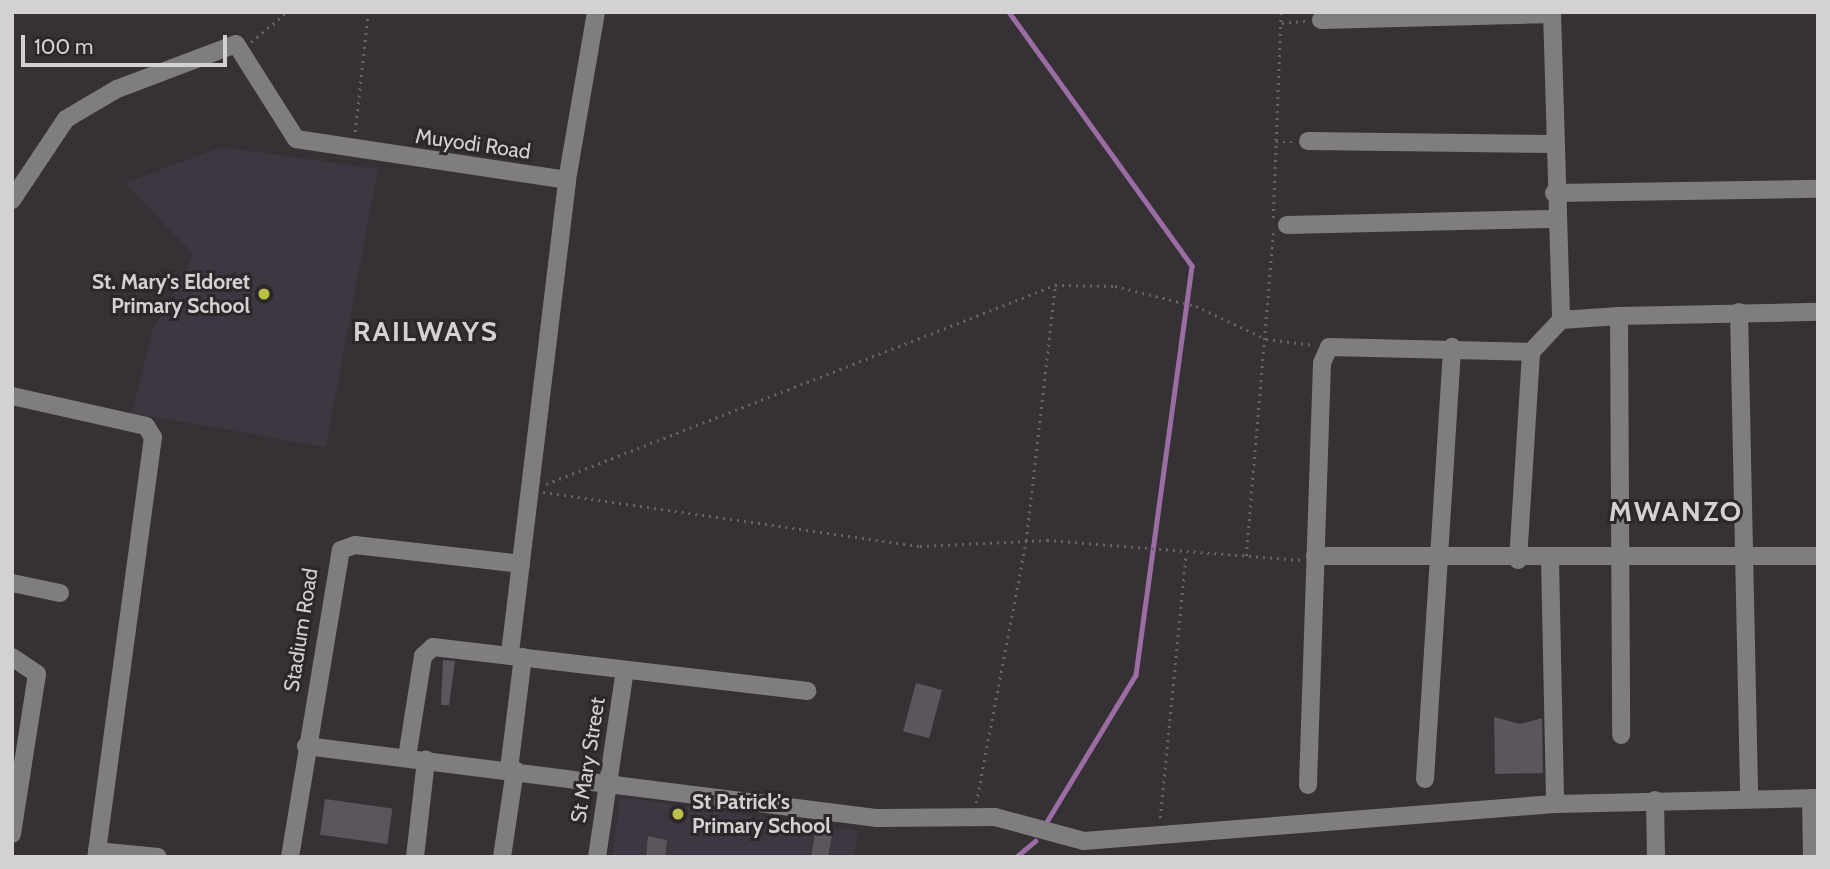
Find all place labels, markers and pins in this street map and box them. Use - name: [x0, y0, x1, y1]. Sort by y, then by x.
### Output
- place label: St. Mary's Eldoret Primary School: [92, 269, 250, 319]
- marker: St. Mary's Eldoret Primary School: [256, 286, 272, 302]
- place label: St Patrick's Primary School: [692, 789, 831, 839]
- marker: St Patrick's Primary School: [670, 806, 686, 822]

